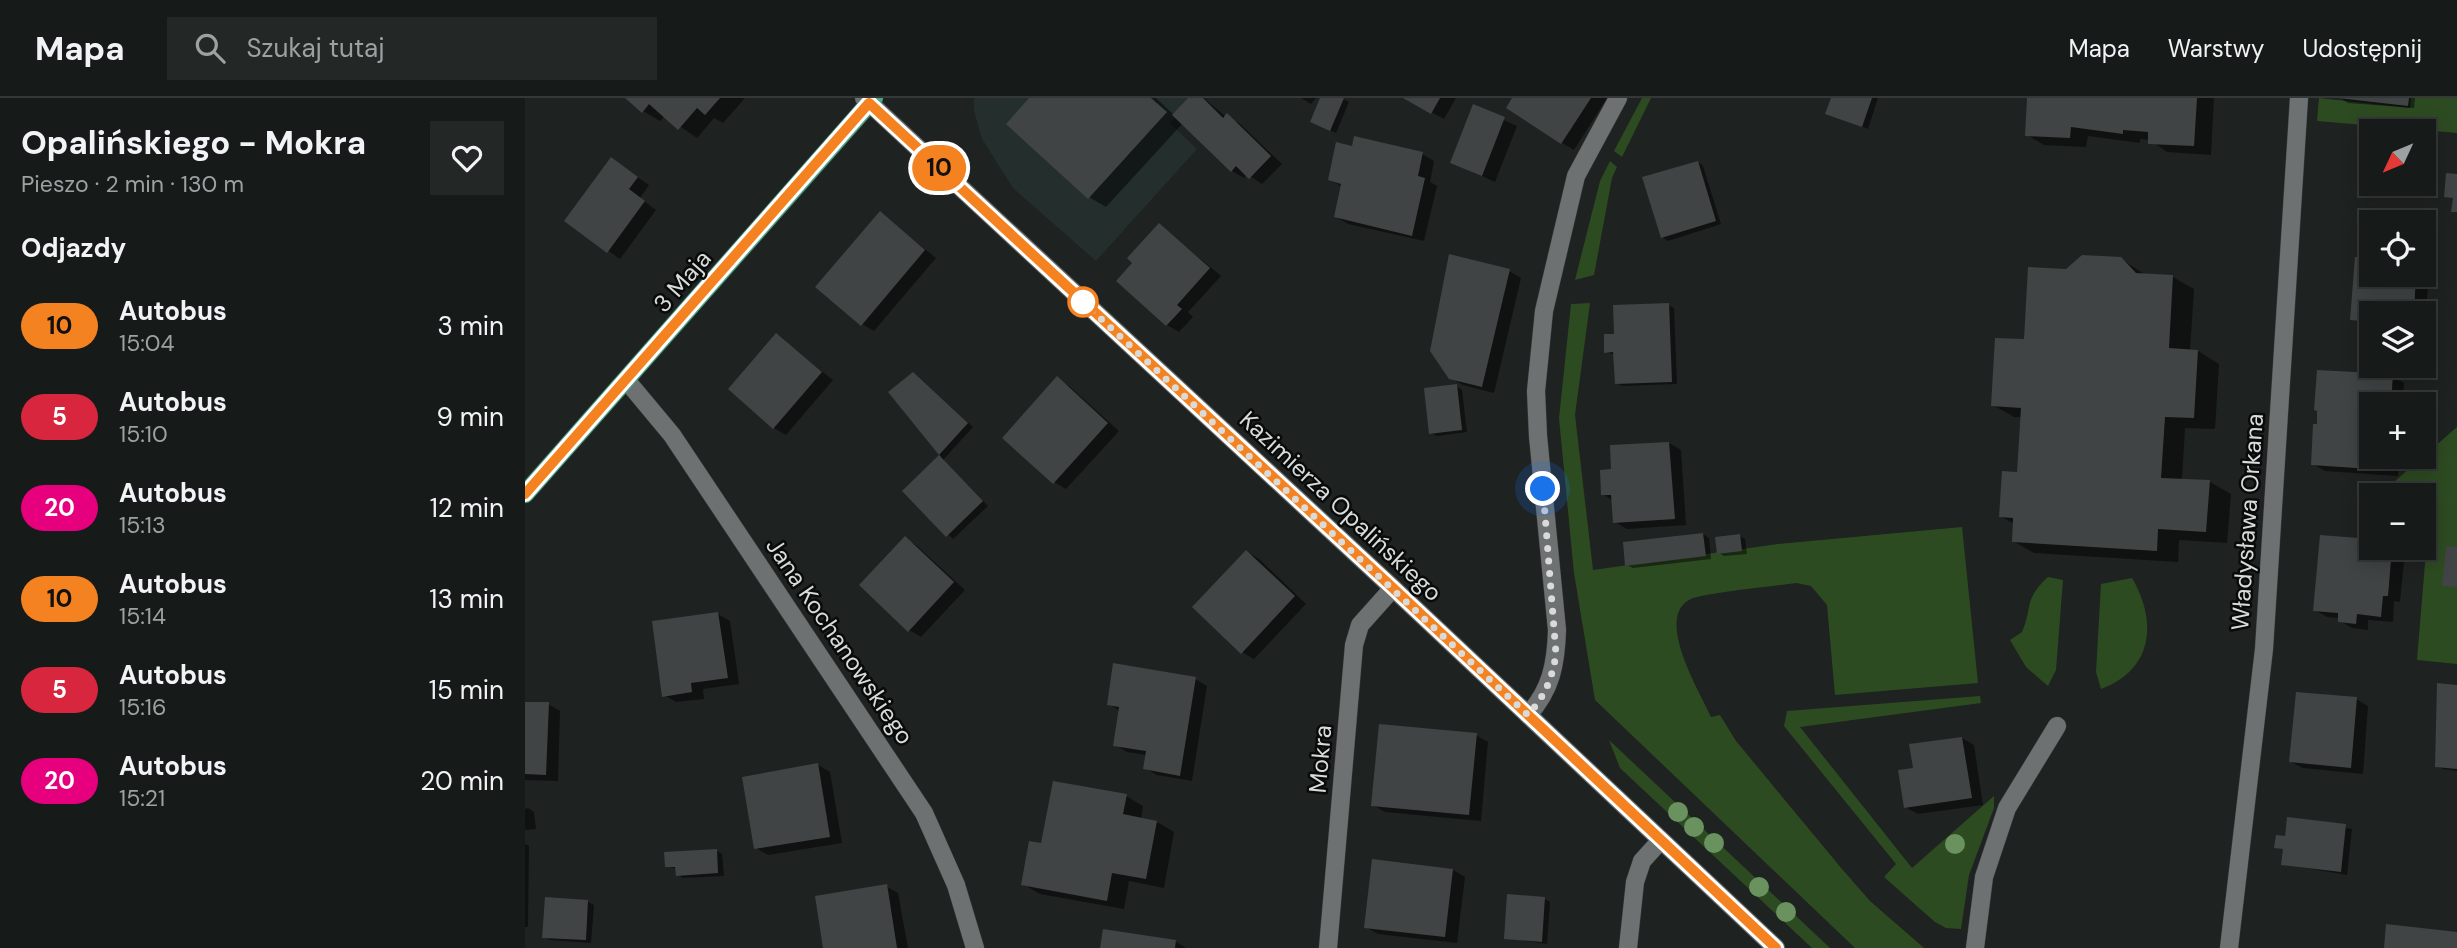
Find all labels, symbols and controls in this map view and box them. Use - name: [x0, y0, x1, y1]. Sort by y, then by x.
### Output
- search box: [167, 17, 657, 80]
- text: Mapa: [35, 27, 125, 70]
- icon: search: [191, 29, 229, 67]
- text: Szukaj tutaj: [247, 31, 385, 65]
- text: Mapa: [2068, 33, 2130, 64]
- text: Warstwy: [2168, 33, 2264, 64]
- text: Udostępnij: [2302, 33, 2422, 64]
- north arrow: [2359, 119, 2436, 196]
- map controls: [2359, 119, 2436, 560]
- text: Opalińskiego - Mokra: [21, 121, 366, 164]
- button: heart: [430, 121, 504, 195]
- line badge: 10: [907, 145, 971, 191]
- text: 10: [926, 152, 952, 183]
- text: Pieszo · 2 min · 130 m: [21, 169, 244, 199]
- button: locate: [2359, 210, 2436, 287]
- text: Odjazdy: [21, 231, 126, 265]
- street label: 3 Maja: [646, 243, 718, 319]
- unlabelled marker: [1068, 287, 1098, 317]
- text: Autobus: [119, 294, 227, 328]
- button: layers: [2359, 301, 2436, 378]
- text: 3 min: [437, 309, 504, 343]
- text: 10: [47, 310, 72, 341]
- text: 15:04: [119, 328, 175, 358]
- text: Autobus: [119, 385, 227, 419]
- button: +: [2359, 392, 2436, 469]
- text: 9 min: [436, 400, 504, 434]
- text: 5: [52, 401, 67, 432]
- street label: Kazimierza Opalińskiego: [1233, 404, 1449, 608]
- street label: Władysława Orkana: [2224, 412, 2270, 632]
- text: 15:10: [119, 419, 168, 449]
- your location: [1525, 471, 1560, 506]
- text: Autobus: [119, 476, 227, 510]
- button: −: [2359, 483, 2436, 560]
- text: 12 min: [430, 491, 504, 525]
- text: 20: [44, 492, 75, 523]
- text: 15:13: [119, 510, 166, 540]
- street label: Jana Kochanowskiego: [759, 532, 921, 750]
- text: Autobus: [119, 567, 227, 601]
- text: 13 min: [429, 582, 504, 616]
- text: 10: [47, 583, 72, 614]
- text: 15:14: [119, 601, 166, 631]
- text: Autobus: [119, 658, 227, 692]
- text: 15 min: [429, 673, 504, 707]
- text: 5: [52, 674, 67, 705]
- text: 15:16: [119, 692, 166, 722]
- street label: Mokra: [1302, 724, 1338, 794]
- text: Autobus: [119, 749, 227, 783]
- text: 20 min: [420, 764, 504, 798]
- text: 20: [44, 765, 75, 796]
- text: 15:21: [119, 783, 165, 813]

